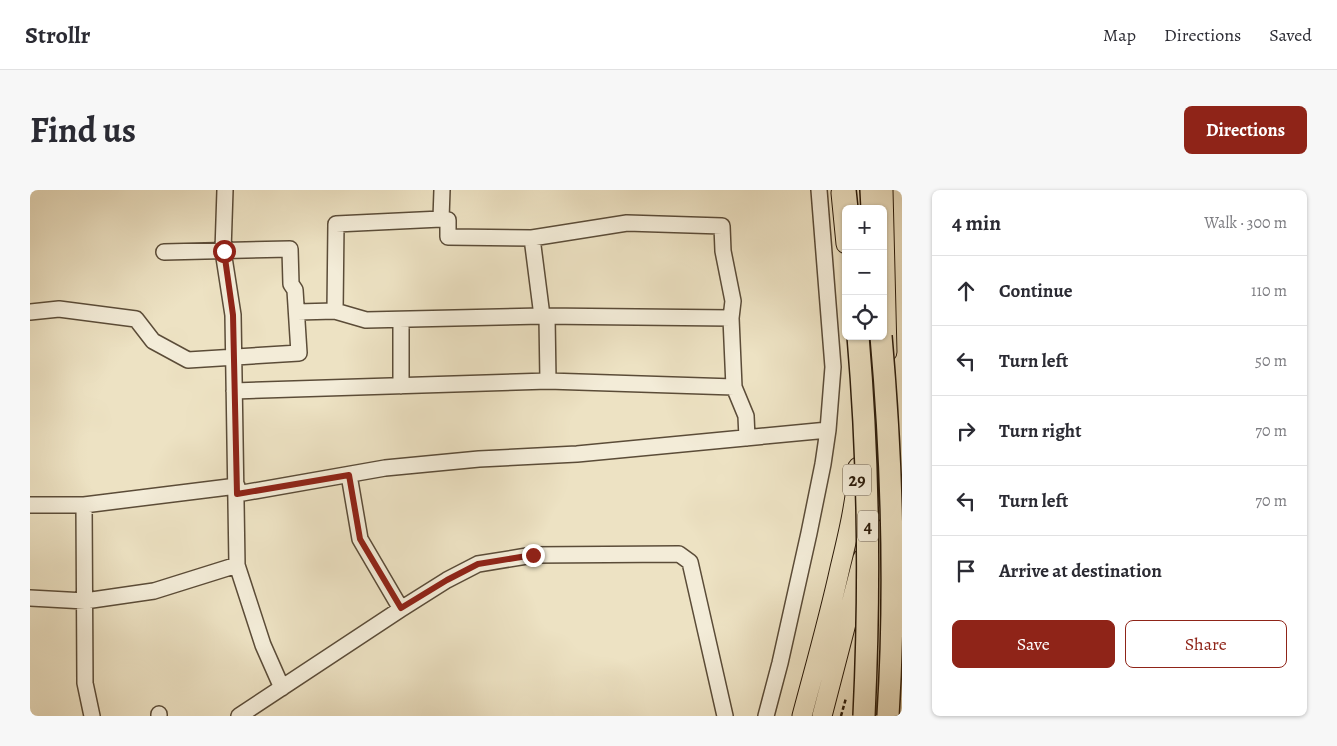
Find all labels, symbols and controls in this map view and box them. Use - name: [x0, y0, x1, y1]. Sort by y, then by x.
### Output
- text: Strollr: [25, 19, 90, 51]
- text: Map: [1103, 23, 1136, 47]
- text: Directions: [1164, 23, 1241, 47]
- text: Saved: [1269, 23, 1312, 47]
- text: Find us: [30, 106, 136, 154]
- button: Directions: [1184, 106, 1307, 154]
- map controls: [842, 205, 887, 340]
- button: +: [842, 205, 887, 250]
- text: 4 min: [952, 209, 1001, 237]
- text: Walk · 300 m: [1204, 212, 1287, 234]
- route start: [213, 240, 236, 263]
- button: −: [842, 250, 887, 295]
- icon: ahead: [952, 277, 980, 305]
- text: Continue: [999, 278, 1073, 304]
- text: 110 m: [1251, 280, 1287, 302]
- button: locate: [842, 295, 887, 340]
- icon: left: [952, 347, 980, 375]
- text: Turn left: [999, 348, 1068, 374]
- text: 50 m: [1255, 350, 1287, 372]
- icon: right: [952, 417, 980, 445]
- text: Turn right: [999, 418, 1081, 444]
- text: 70 m: [1255, 420, 1287, 442]
- road number: 29: [843, 464, 871, 496]
- icon: left: [952, 487, 980, 515]
- text: Turn left: [999, 488, 1068, 514]
- text: 70 m: [1255, 490, 1287, 512]
- road number: 4: [858, 511, 878, 542]
- route end: [522, 544, 545, 567]
- icon: arrive: [952, 557, 980, 585]
- text: Arrive at destination: [999, 558, 1162, 584]
- button: Save: [952, 620, 1115, 668]
- button: Share: [1125, 620, 1287, 668]

